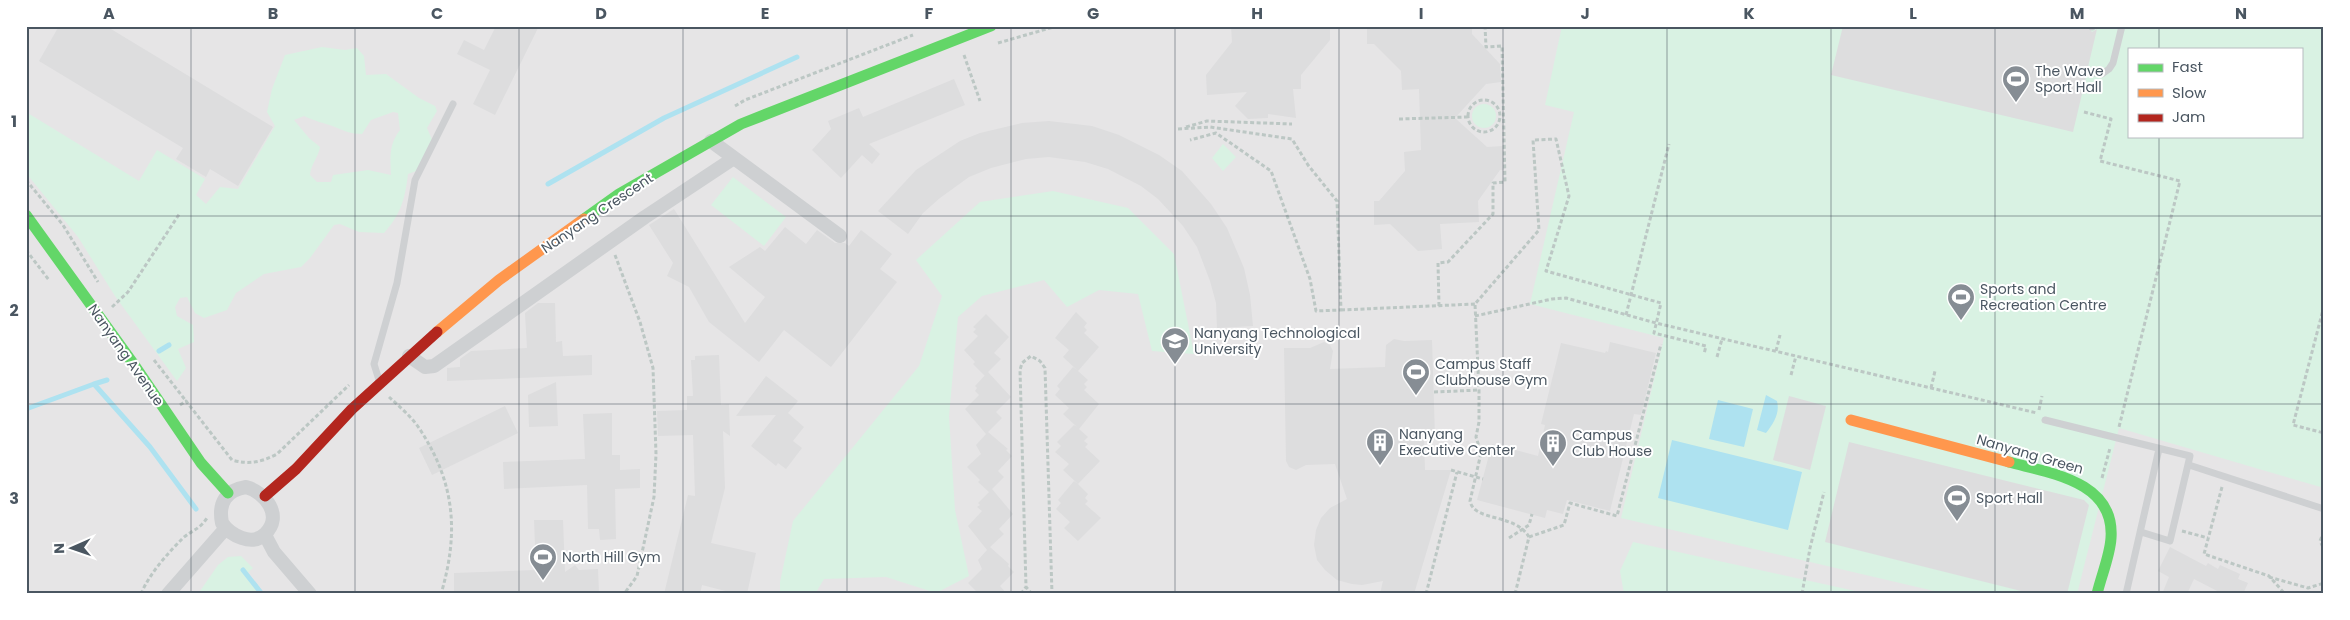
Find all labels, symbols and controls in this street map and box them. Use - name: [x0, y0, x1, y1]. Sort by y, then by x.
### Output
- text: A: [103, 2, 115, 25]
- text: B: [268, 2, 278, 25]
- text: C: [431, 2, 443, 25]
- text: D: [595, 2, 607, 25]
- text: E: [761, 2, 769, 25]
- text: F: [925, 2, 934, 25]
- text: G: [1087, 2, 1099, 25]
- text: H: [1251, 2, 1263, 25]
- text: I: [1419, 2, 1423, 25]
- text: J: [1580, 2, 1590, 25]
- text: K: [1743, 2, 1755, 25]
- text: L: [1909, 2, 1917, 25]
- text: M: [2070, 2, 2084, 25]
- text: N: [2235, 2, 2247, 25]
- legend: [2128, 48, 2302, 138]
- text: Fast: [2172, 56, 2203, 77]
- place label: The Wave Sport Hall: [2035, 61, 2104, 97]
- sports icon: The Wave Sport Hall: [2001, 64, 2031, 103]
- text: Slow: [2172, 82, 2207, 103]
- text: Jam: [2172, 106, 2206, 127]
- text: 1: [11, 110, 17, 133]
- street label: Nanyang Crescent: [537, 168, 657, 258]
- place label: Sports and Recreation Centre: [1980, 279, 2107, 315]
- sports icon: Sports and Recreation Centre: [1946, 282, 1976, 321]
- text: 2: [9, 299, 19, 322]
- street label: Nanyang Avenue: [83, 300, 169, 410]
- place label: Nanyang Technological University: [1194, 323, 1360, 359]
- school or university icon: Nanyang Technological University: [1160, 326, 1190, 365]
- place label: Campus Staff Clubhouse Gym: [1435, 354, 1547, 390]
- sports icon: Campus Staff Clubhouse Gym: [1401, 357, 1431, 396]
- place label: Nanyang Executive Center: [1399, 424, 1515, 460]
- place label: Campus Club House: [1572, 425, 1652, 461]
- building icon: Nanyang Executive Center: [1365, 427, 1395, 466]
- building icon: Campus Club House: [1538, 428, 1568, 467]
- street label: Nanyang Green: [1974, 429, 2086, 479]
- sports icon: Sport Hall: [1942, 483, 1972, 522]
- text: 3: [9, 487, 19, 510]
- place label: Sport Hall: [1976, 488, 2043, 508]
- north arrow: [48, 522, 98, 572]
- sports icon: North Hill Gym: [528, 542, 558, 581]
- text: N: [49, 543, 69, 554]
- place label: North Hill Gym: [562, 547, 661, 567]

